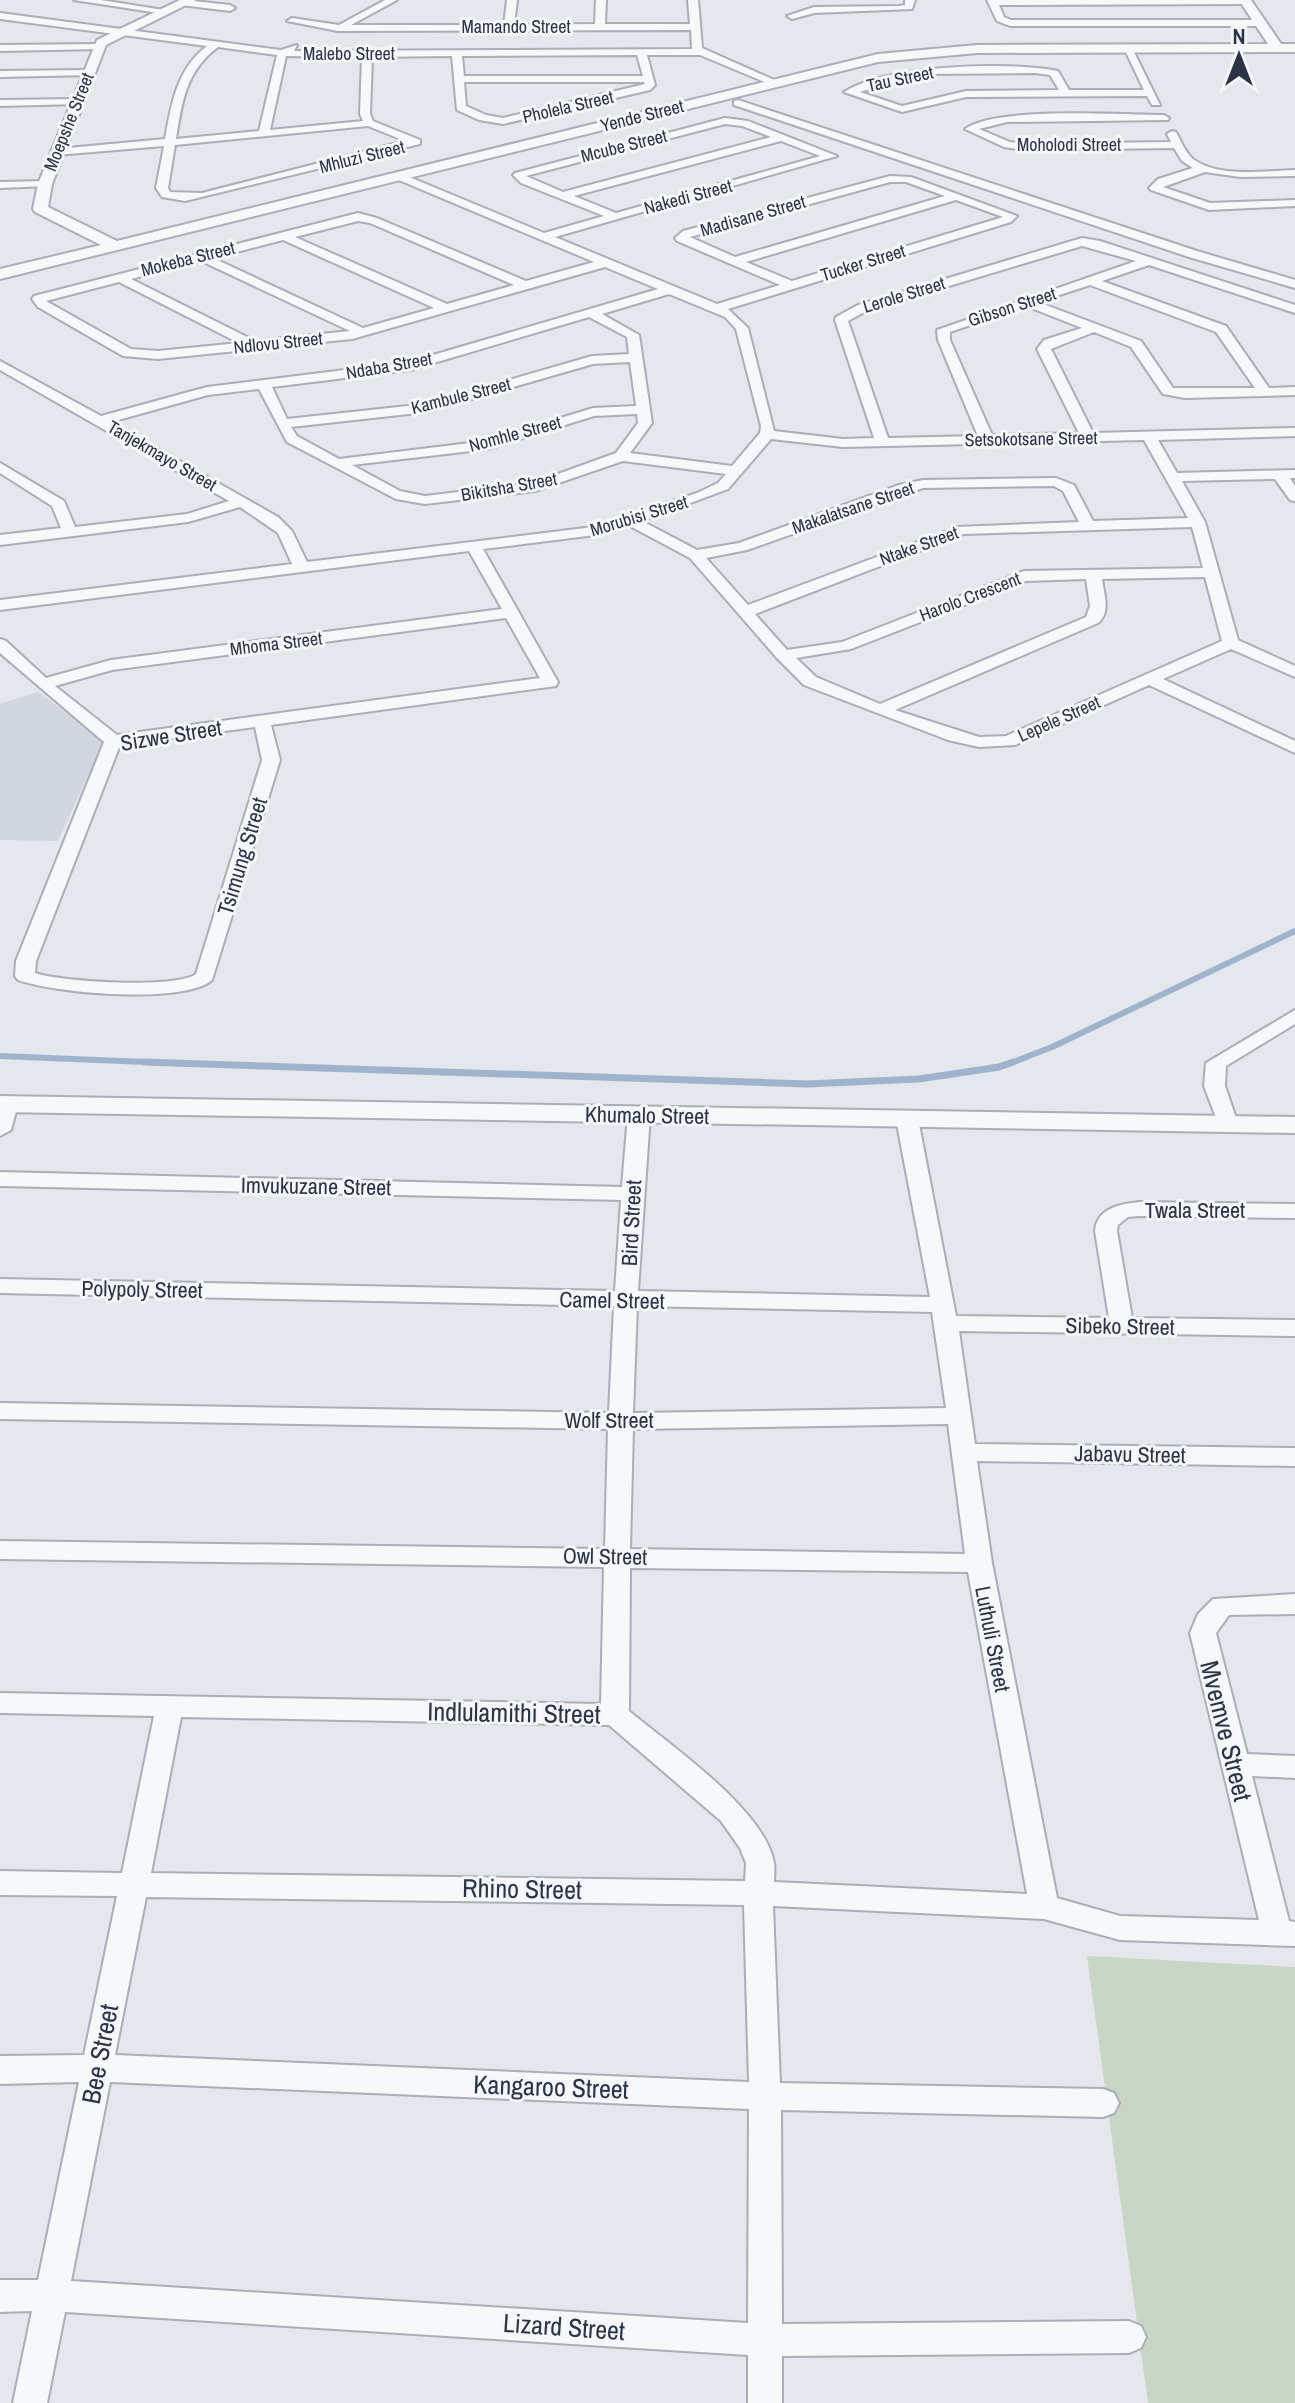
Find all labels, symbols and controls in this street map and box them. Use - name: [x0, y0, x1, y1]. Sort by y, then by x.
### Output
- street label: Mamando Street: [461, 14, 571, 39]
- north arrow: [1199, 16, 1279, 96]
- text: N: [1232, 21, 1246, 51]
- street label: Malebo Street: [303, 41, 395, 66]
- street label: Tau Street: [864, 59, 936, 98]
- street label: Moepshe Street: [37, 69, 100, 175]
- street label: Pholela Street: [520, 84, 616, 129]
- street label: Yende Street: [598, 93, 686, 138]
- street label: Mcube Street: [578, 123, 669, 168]
- street label: Moholodi Street: [1017, 132, 1121, 157]
- street label: Mhluzi Street: [317, 134, 407, 179]
- street label: Nakedi Street: [641, 173, 735, 220]
- street label: Madisane Street: [697, 189, 808, 242]
- street label: Mokeba Street: [138, 235, 237, 282]
- street label: Tucker Street: [817, 238, 908, 287]
- street label: Lerole Street: [860, 270, 948, 319]
- street label: Gibson Street: [965, 281, 1059, 332]
- street label: Ndlovu Street: [232, 325, 324, 360]
- street label: Ndaba Street: [344, 346, 434, 385]
- street label: Kambule Street: [408, 371, 513, 420]
- street label: Nomhle Street: [466, 409, 564, 458]
- street label: Tanjekmayo Street: [103, 414, 222, 497]
- street label: Setsokotsane Street: [964, 425, 1098, 452]
- street label: Bikitsha Street: [459, 466, 559, 507]
- street label: Makalatsane Street: [789, 475, 917, 540]
- street label: Morubisi Street: [587, 489, 691, 542]
- street label: Ntake Street: [876, 520, 962, 571]
- street label: Harolo Crescent: [916, 566, 1024, 627]
- street label: Mhoma Street: [228, 625, 323, 662]
- street label: Lepele Street: [1014, 689, 1104, 748]
- street label: Sizwe Street: [118, 712, 224, 758]
- street label: Tsimung Street: [210, 793, 274, 919]
- street label: Khumalo Street: [585, 1099, 709, 1131]
- street label: Imvukuzane Street: [241, 1170, 391, 1202]
- street label: Bird Street: [614, 1179, 648, 1267]
- street label: Twala Street: [1145, 1195, 1245, 1225]
- street label: Polypoly Street: [81, 1273, 203, 1305]
- street label: Camel Street: [559, 1284, 665, 1316]
- street label: Sibeko Street: [1065, 1310, 1175, 1342]
- street label: Wolf Street: [565, 1405, 653, 1435]
- street label: Jabavu Street: [1074, 1438, 1186, 1470]
- street label: Owl Street: [563, 1540, 647, 1572]
- street label: Luthuli Street: [968, 1583, 1018, 1695]
- street label: Mvemve Street: [1192, 1657, 1261, 1805]
- street label: Indlulamithi Street: [427, 1693, 601, 1732]
- street label: Rhino Street: [462, 1870, 582, 1907]
- street label: Bee Street: [73, 2001, 126, 2107]
- street label: Kangaroo Street: [473, 2066, 629, 2107]
- street label: Lizard Street: [502, 2305, 626, 2348]

